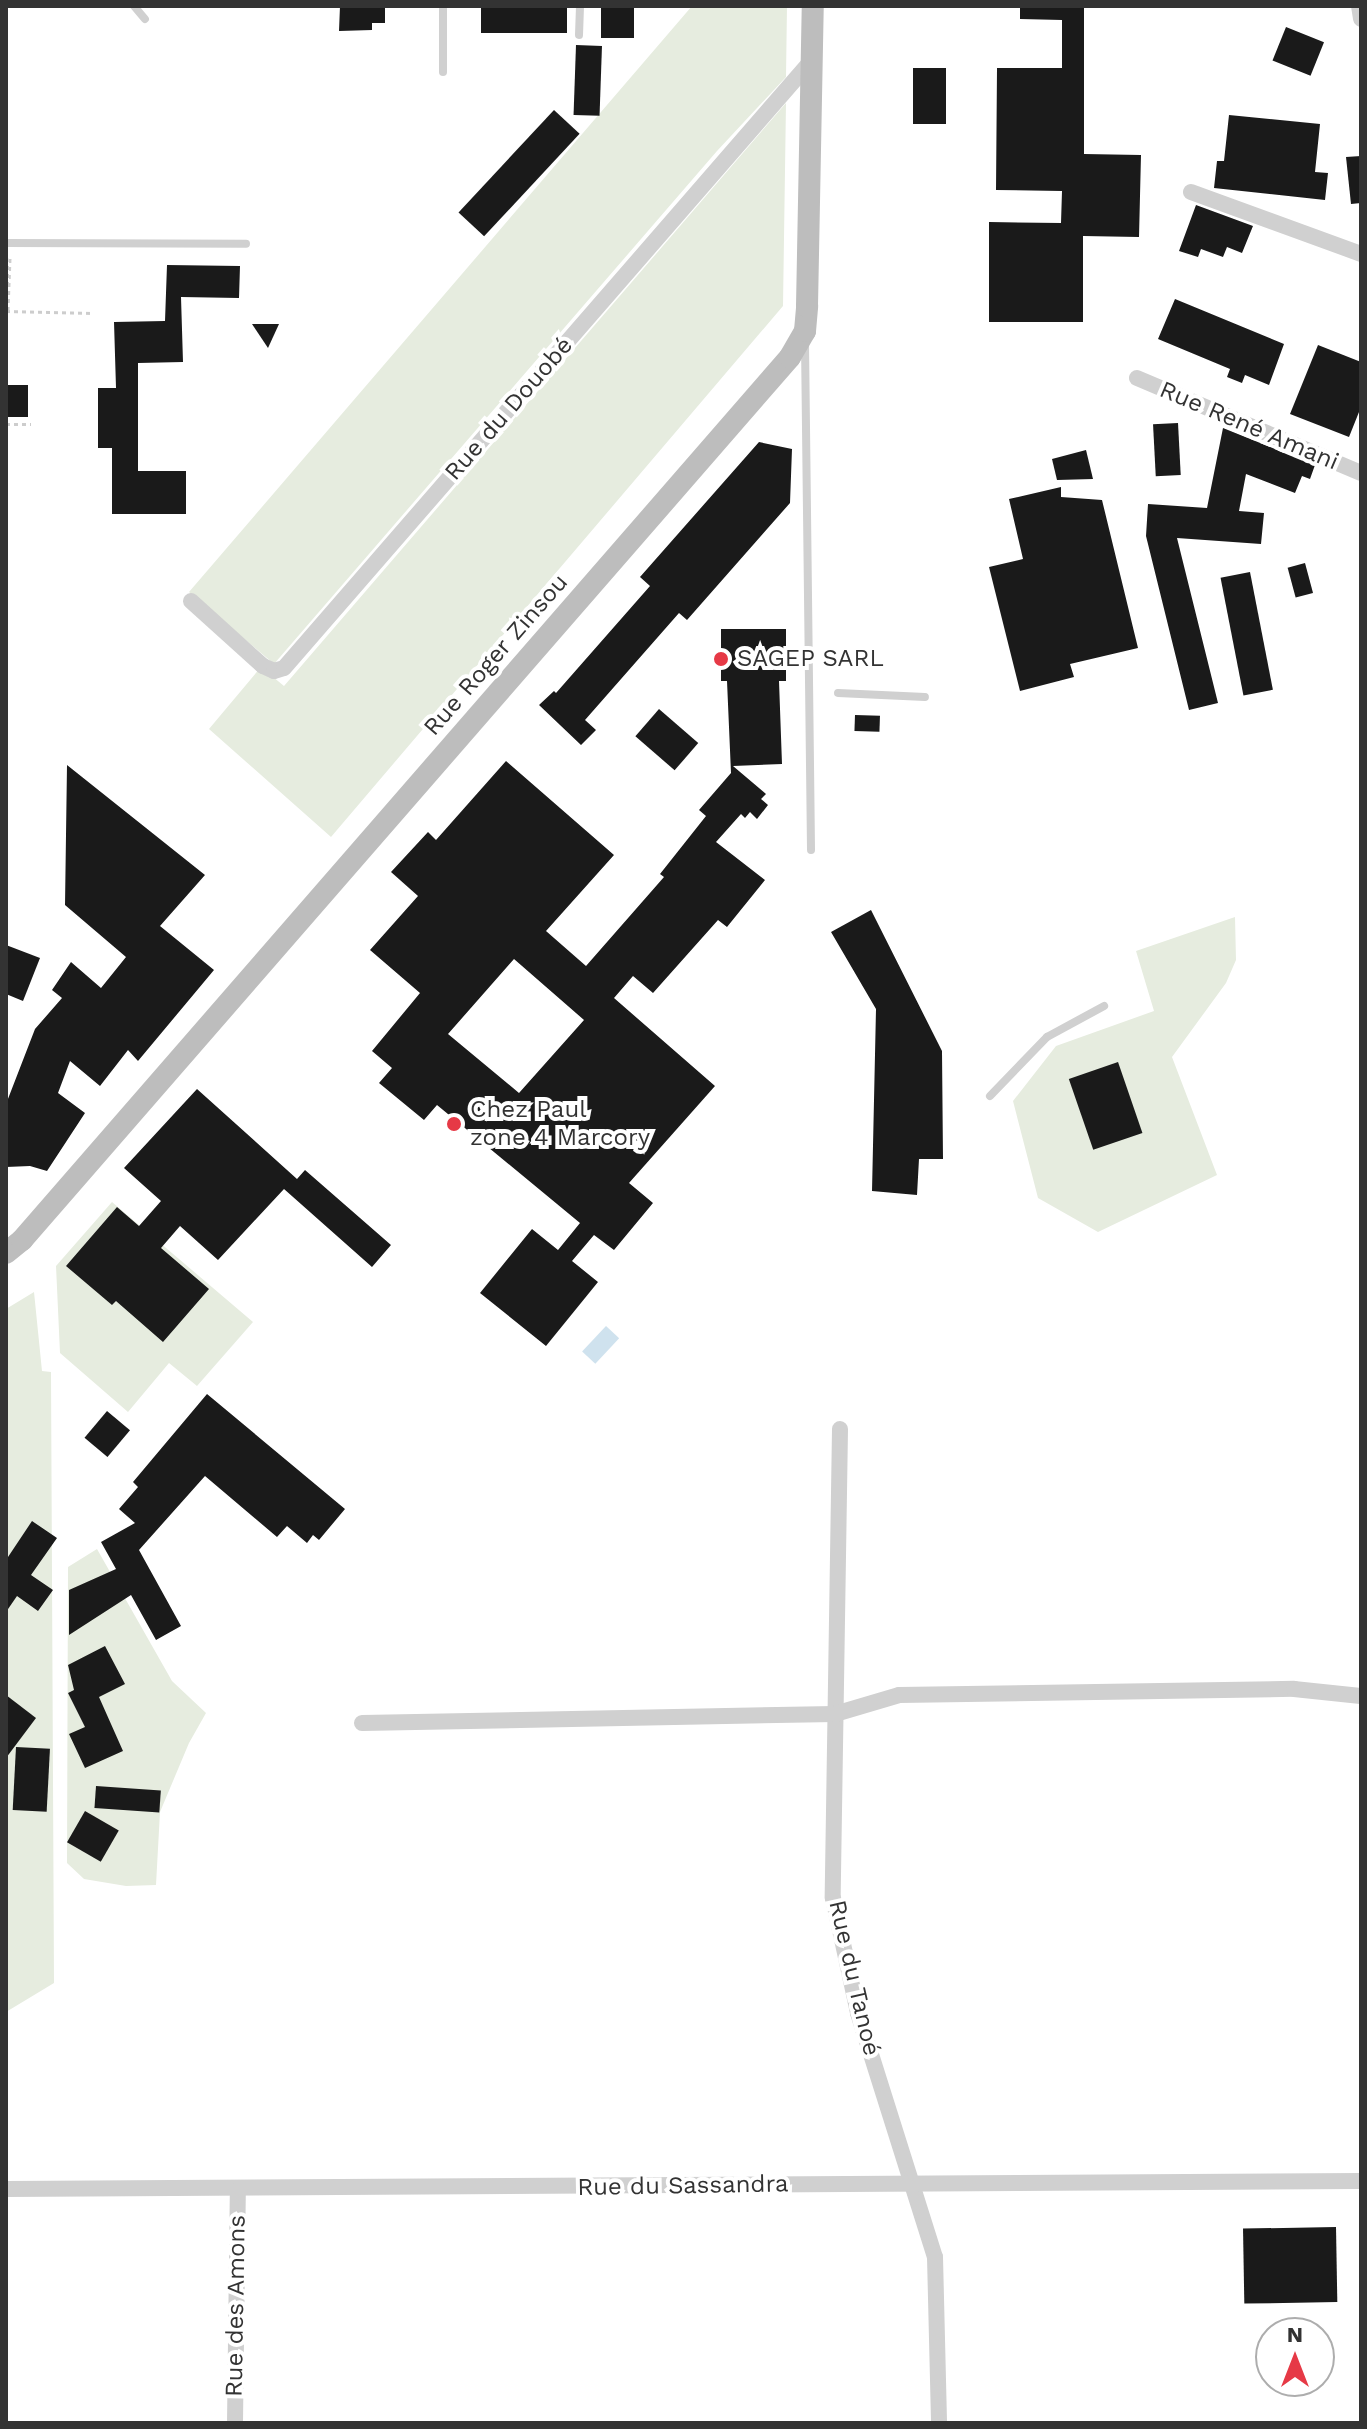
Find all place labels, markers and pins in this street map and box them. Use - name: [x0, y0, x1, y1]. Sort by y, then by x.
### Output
- place label: SAGEP SARL: [737, 645, 884, 673]
- marker: SAGEP SARL: [712, 650, 730, 668]
- place label: Chez Paul zone 4 Marcory: [470, 1096, 650, 1152]
- marker: Chez Paul zone 4 Marcory: [445, 1115, 463, 1133]

